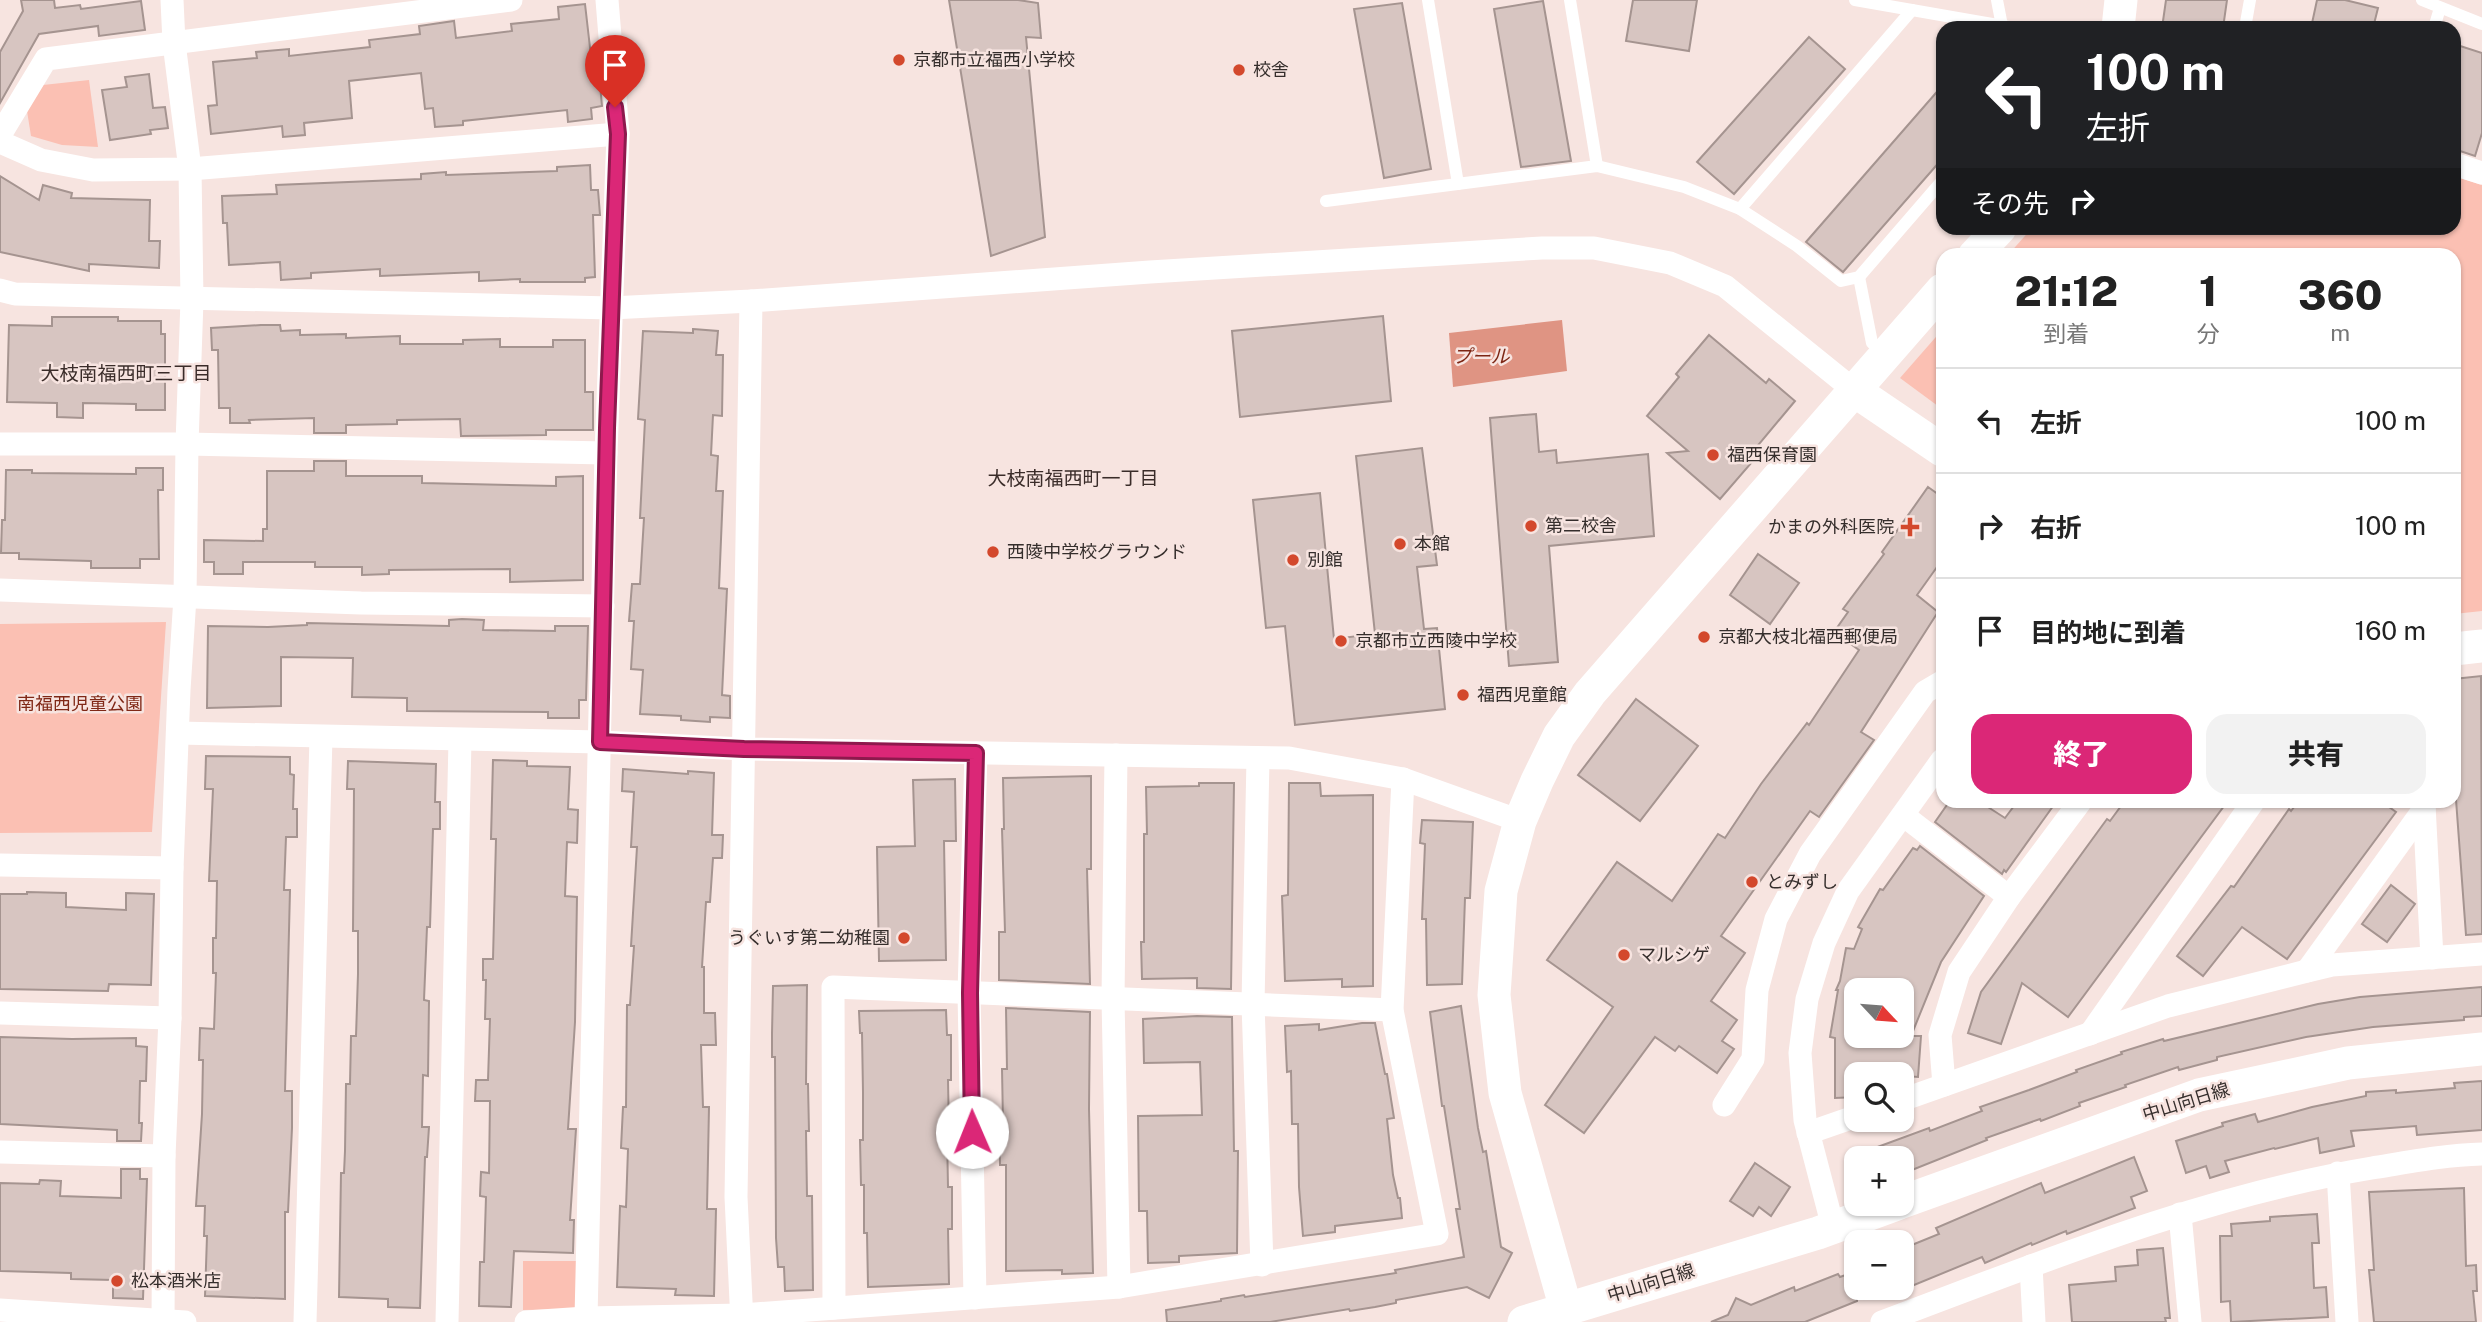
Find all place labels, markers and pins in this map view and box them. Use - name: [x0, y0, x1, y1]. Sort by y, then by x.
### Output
- pin: [585, 35, 645, 107]
- place label: 京都市立福西小学校: [913, 49, 1075, 70]
- marker: 京都市立福西小学校: [891, 52, 907, 68]
- place label: 校舎: [1253, 59, 1289, 80]
- marker: 校舎: [1231, 62, 1247, 78]
- place label: 福西保育園: [1727, 444, 1817, 465]
- marker: 福西保育園: [1705, 447, 1721, 463]
- place label: 第二校舎: [1545, 515, 1617, 536]
- place label: かまの外科医院: [1768, 516, 1894, 537]
- marker: かまの外科医院: [1900, 517, 1920, 537]
- marker: 第二校舎: [1523, 518, 1539, 534]
- place label: 本館: [1414, 533, 1450, 554]
- marker: 本館: [1392, 536, 1408, 552]
- place label: 西陵中学校グラウンド: [1007, 541, 1187, 562]
- marker: 西陵中学校グラウンド: [985, 544, 1001, 560]
- place label: 別館: [1307, 549, 1343, 570]
- marker: 別館: [1285, 552, 1301, 568]
- place label: 京都大枝北福西郵便局: [1718, 626, 1898, 647]
- marker: 京都大枝北福西郵便局: [1696, 629, 1712, 645]
- place label: 京都市立西陵中学校: [1355, 630, 1517, 651]
- marker: 京都市立西陵中学校: [1333, 633, 1349, 649]
- place label: 福西児童館: [1477, 684, 1567, 705]
- marker: 福西児童館: [1455, 687, 1471, 703]
- place label: とみずし: [1766, 871, 1838, 892]
- marker: とみずし: [1744, 874, 1760, 890]
- place label: うぐいす第二幼稚園: [728, 927, 890, 948]
- marker: うぐいす第二幼稚園: [896, 930, 912, 946]
- place label: マルシゲ: [1638, 944, 1710, 965]
- marker: マルシゲ: [1616, 947, 1632, 963]
- place label: 松本酒米店: [131, 1270, 221, 1291]
- marker: 松本酒米店: [109, 1273, 125, 1289]

